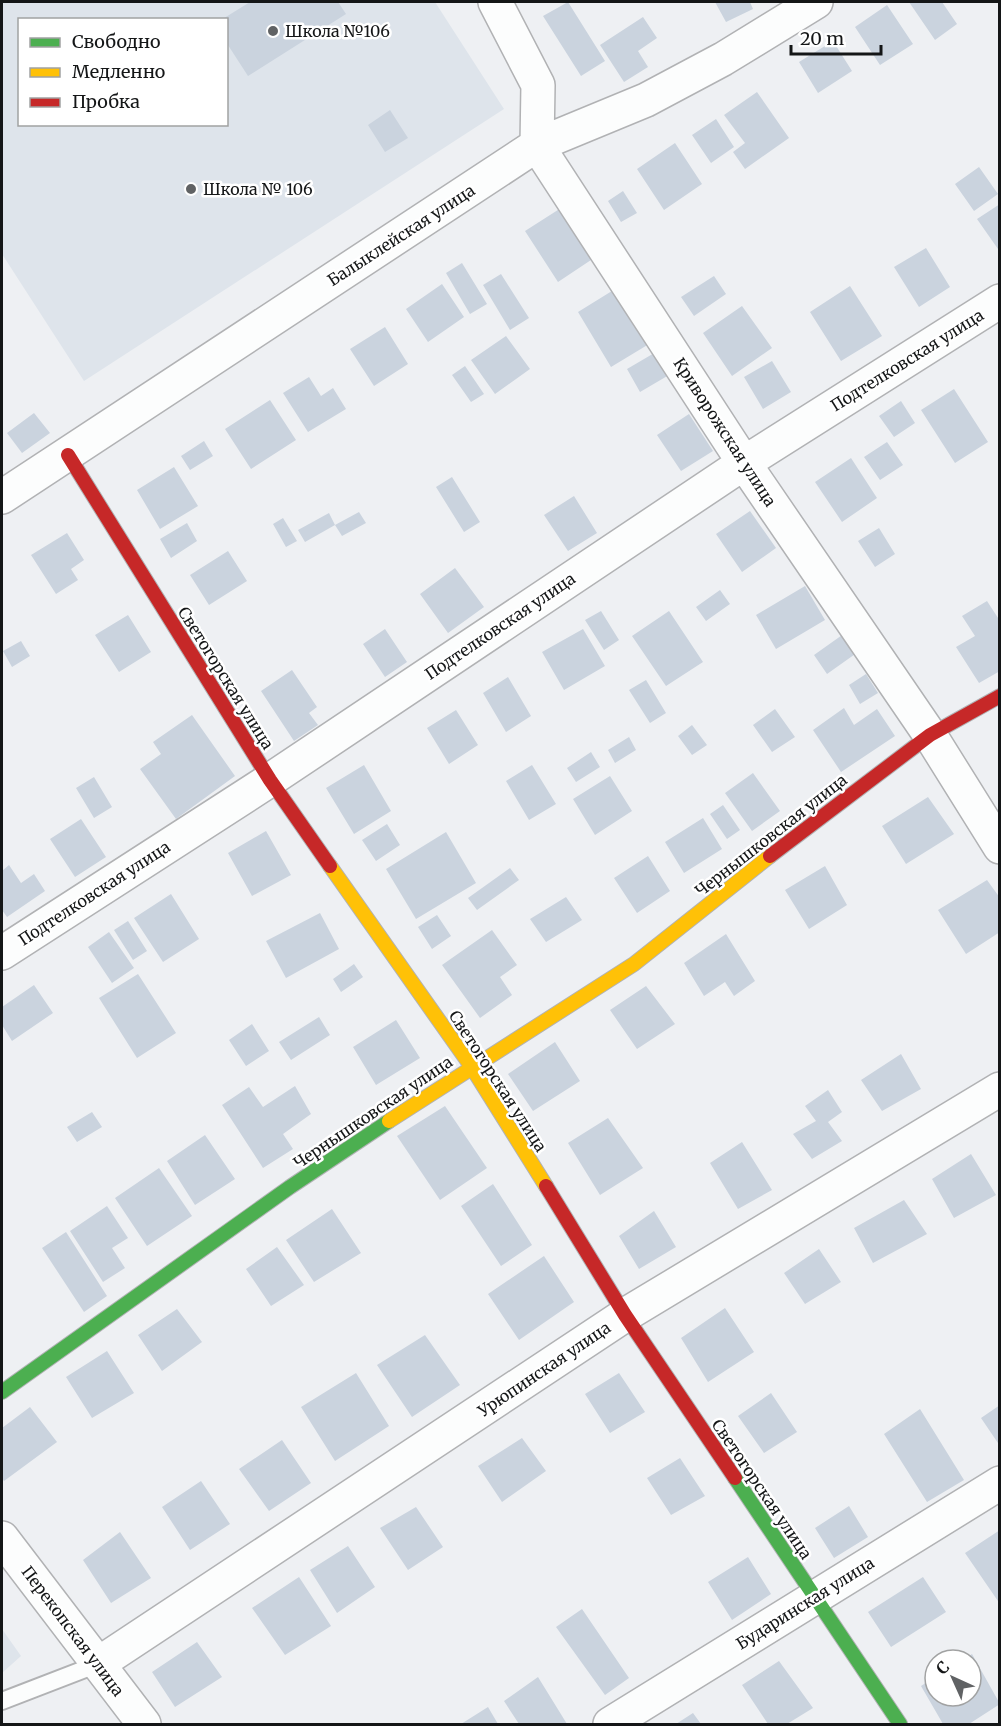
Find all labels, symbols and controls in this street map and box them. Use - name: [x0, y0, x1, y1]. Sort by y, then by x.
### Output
- legend: [18, 18, 228, 126]
- scale bar: [791, 18, 881, 56]
- place label: Школа №106: [285, 21, 390, 41]
- marker: Школа №106: [266, 24, 280, 38]
- text: 20 m: [800, 27, 844, 50]
- text: Свободно: [72, 30, 160, 53]
- text: Медленно: [72, 60, 165, 83]
- text: Пробка: [72, 90, 140, 113]
- place label: Школа № 106: [203, 179, 313, 199]
- street label: Балыклейская улица: [324, 180, 479, 290]
- marker: Школа № 106: [184, 182, 198, 196]
- street label: Подтелковская улица: [827, 304, 988, 415]
- street label: Криворожская улица: [669, 354, 781, 511]
- street label: Подтелковская улица: [421, 568, 579, 684]
- street label: Светогорская улица: [174, 603, 278, 753]
- street label: Чернышковская улица: [691, 769, 851, 900]
- street label: Подтелковская улица: [14, 836, 174, 950]
- street label: Светогорская улица: [445, 1007, 551, 1156]
- street label: Чернышковская улица: [290, 1051, 456, 1173]
- street label: Урюпинская улица: [473, 1317, 614, 1421]
- street label: Светогорская улица: [708, 1415, 816, 1563]
- street label: Бударинская улица: [732, 1552, 878, 1654]
- street label: Перекопская улица: [17, 1562, 129, 1700]
- north arrow: [923, 1648, 983, 1708]
- text: С: [932, 1657, 953, 1678]

